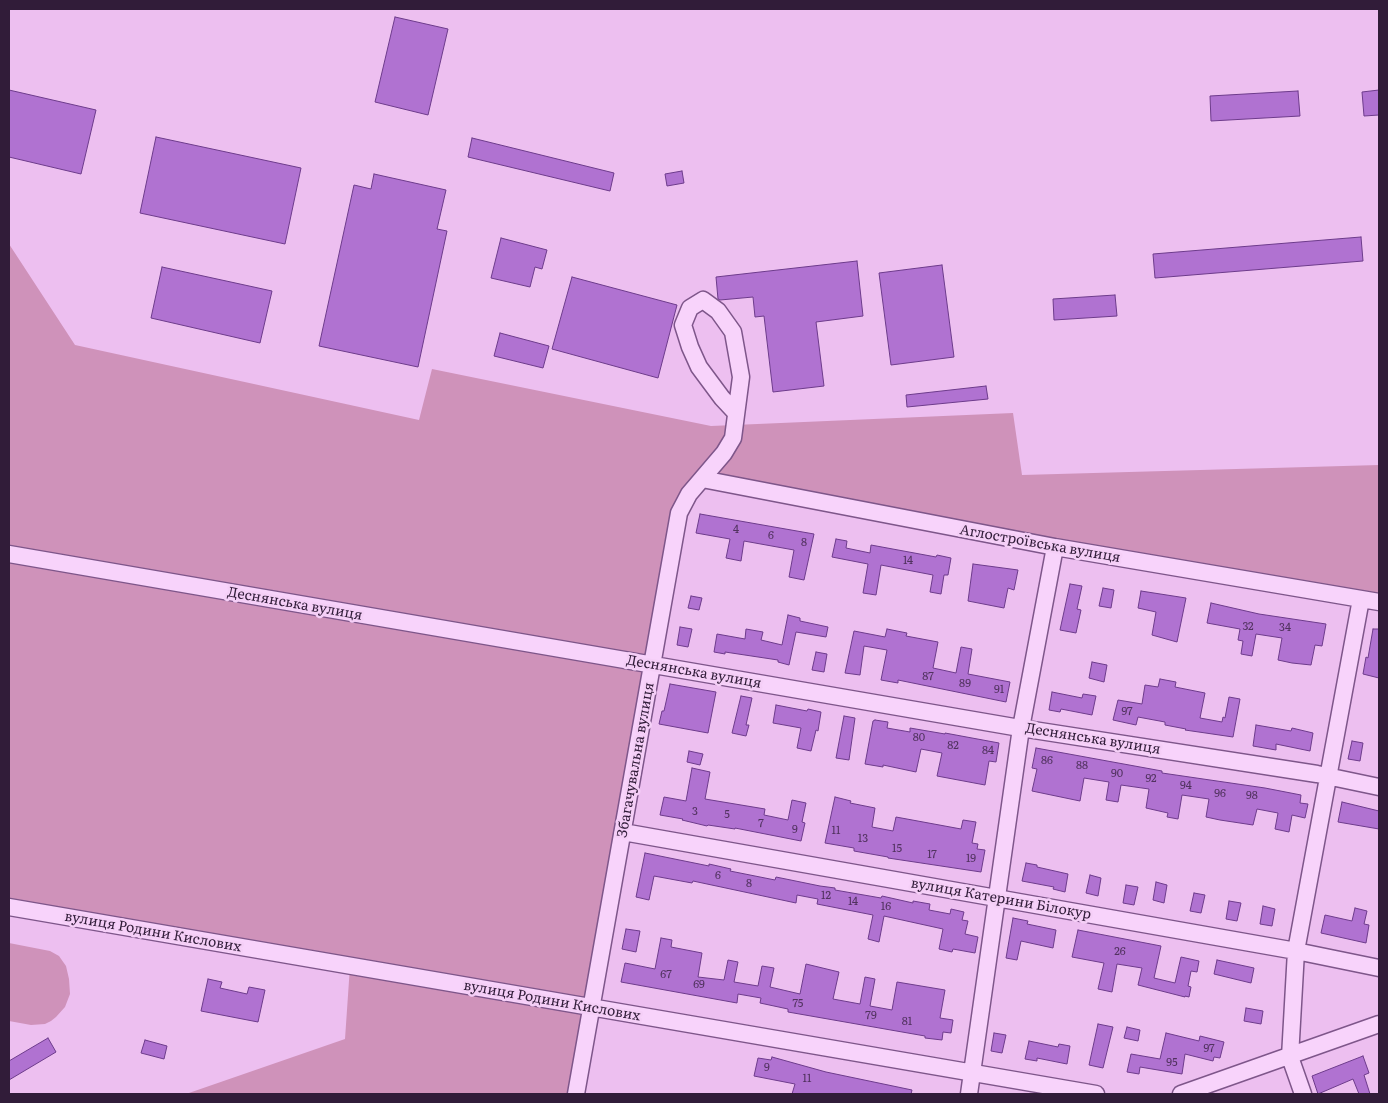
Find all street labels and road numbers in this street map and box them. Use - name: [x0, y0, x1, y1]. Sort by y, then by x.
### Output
- street label: Аглостроївська вулиця: [958, 522, 1122, 566]
- street label: Деснянська вулиця: [226, 584, 364, 624]
- street label: Деснянська вулиця: [625, 652, 763, 692]
- street label: Збагачувальна вулиця: [614, 681, 658, 839]
- street label: Деснянська вулиця: [1024, 720, 1162, 758]
- street label: вулиця Катерини Білокур: [910, 875, 1092, 923]
- street label: вулиця Родини Кислових: [63, 908, 243, 956]
- street label: вулиця Родини Кислових: [462, 977, 642, 1025]

